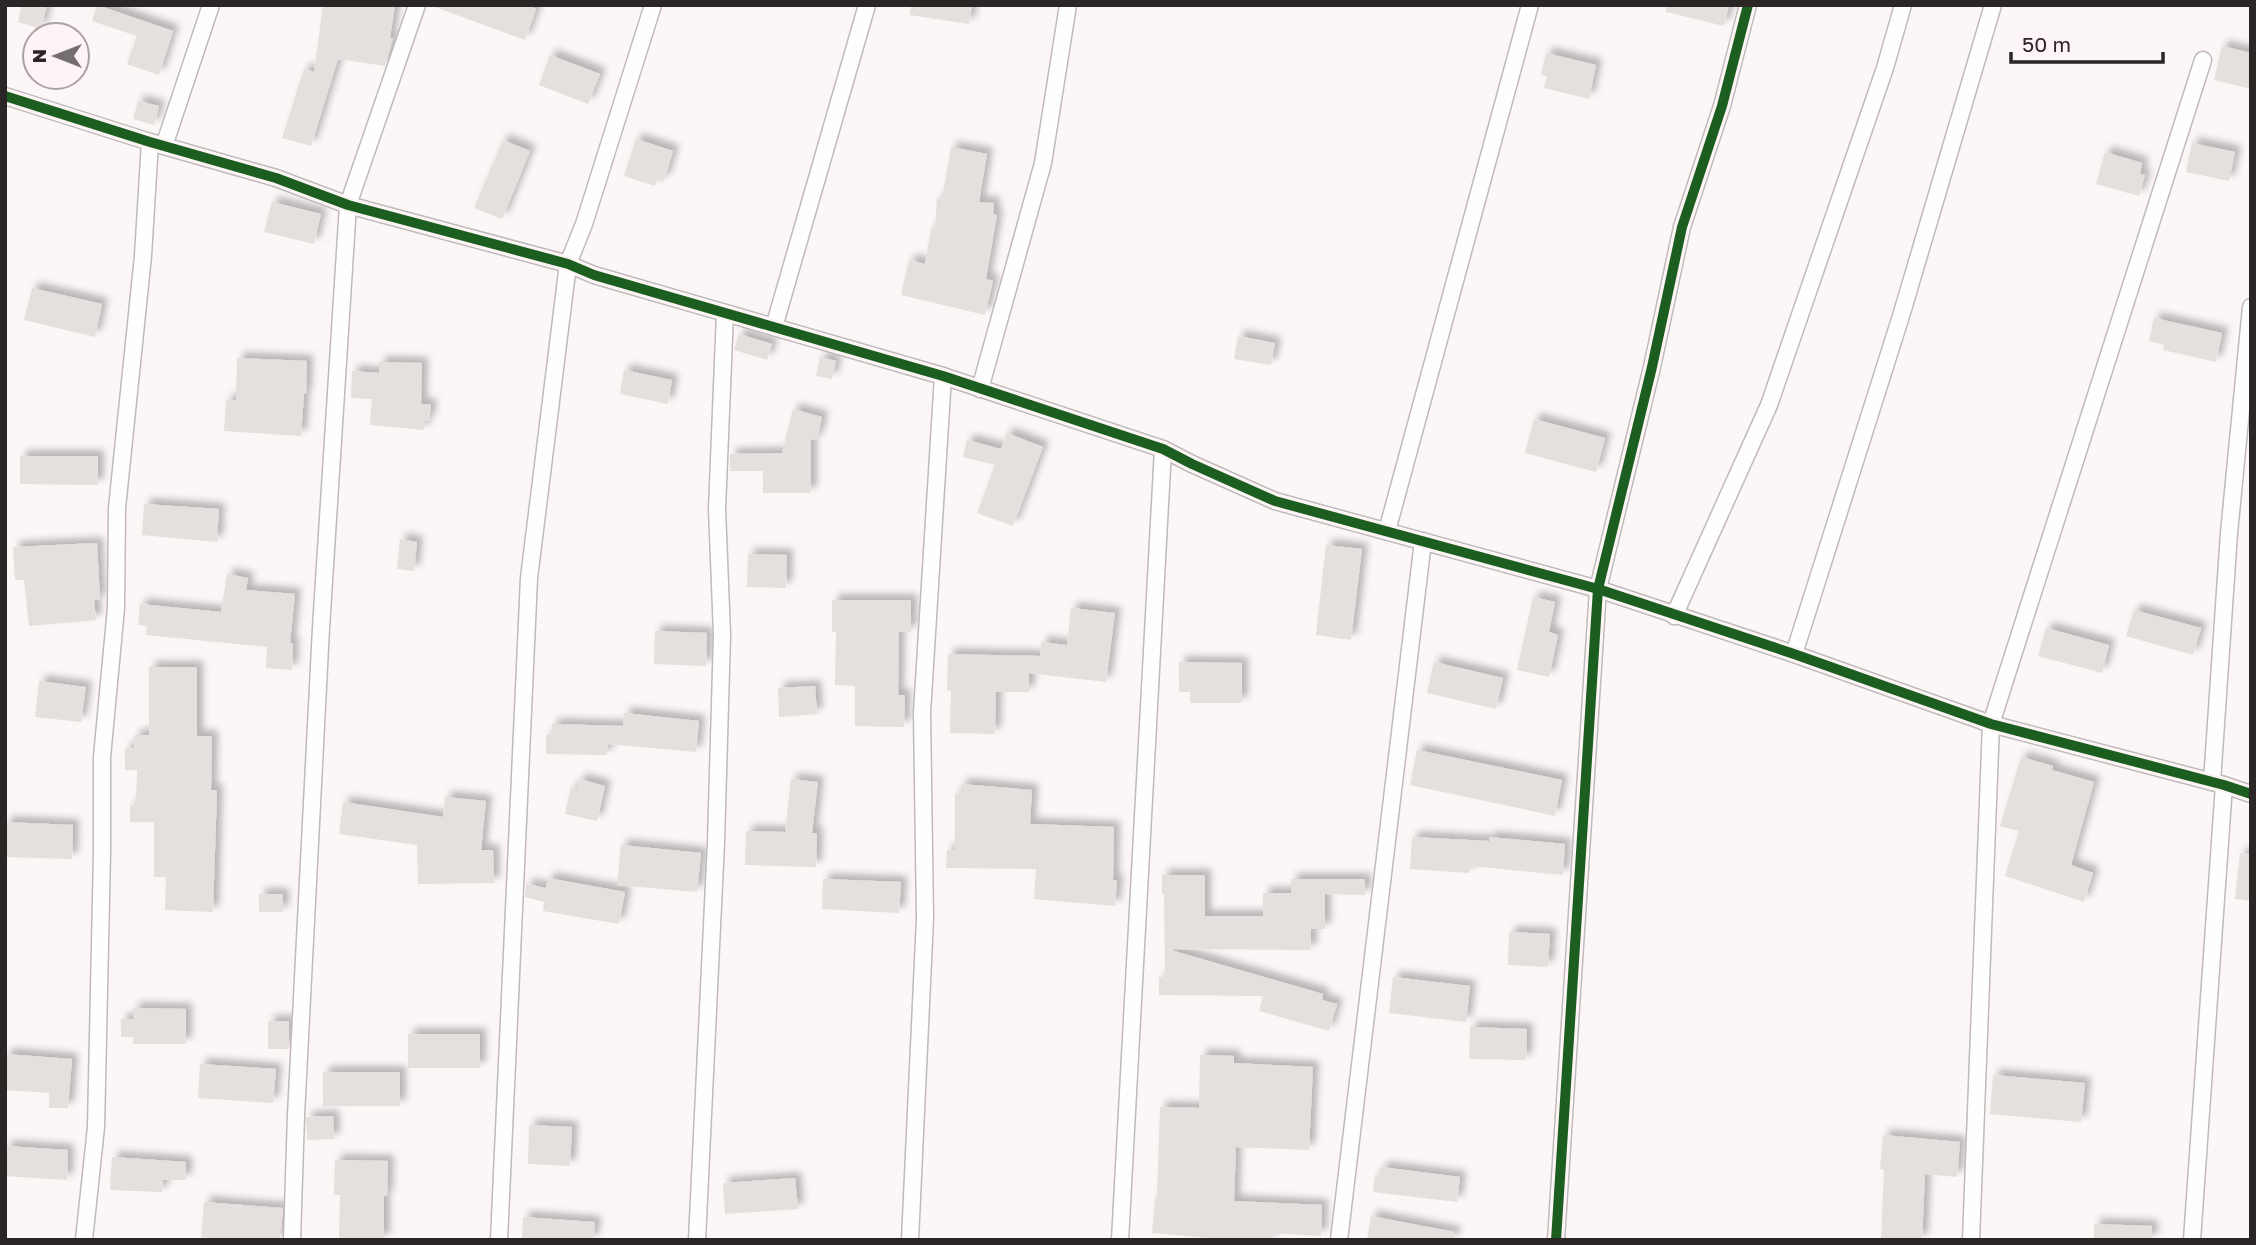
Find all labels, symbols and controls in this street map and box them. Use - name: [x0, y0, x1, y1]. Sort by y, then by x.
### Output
- north arrow: [21, 21, 91, 91]
- scale bar: [2011, 21, 2163, 65]
- text: 50 m: [2022, 31, 2071, 57]
- text: N: [27, 49, 50, 63]

